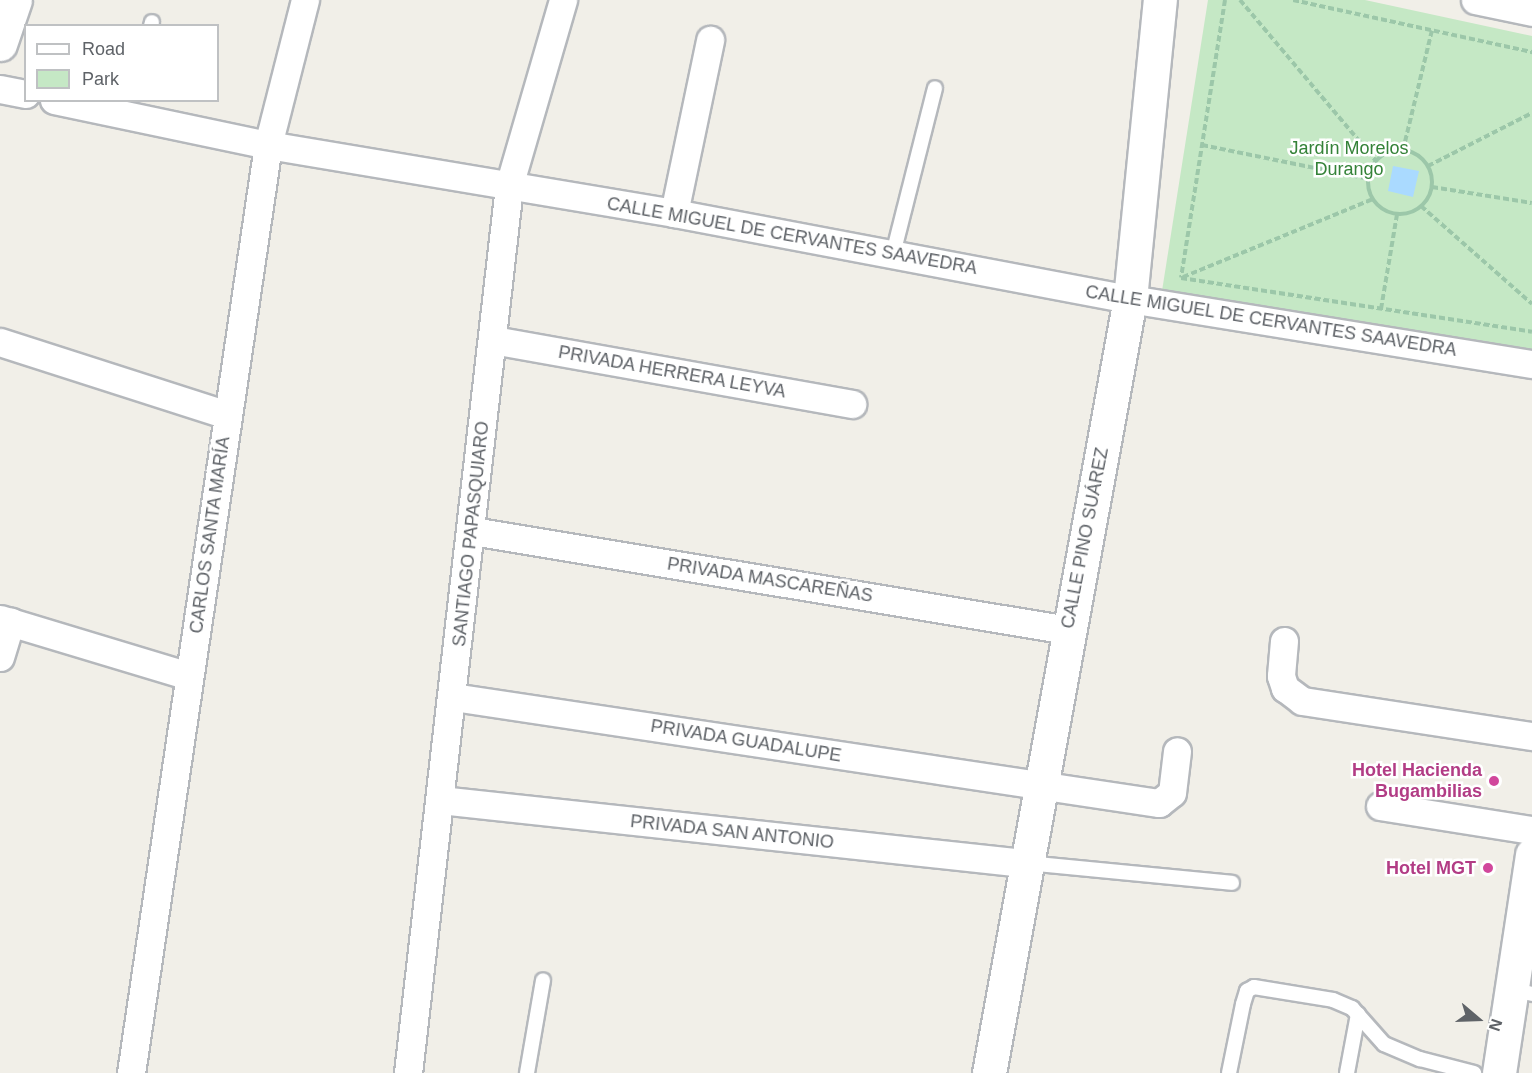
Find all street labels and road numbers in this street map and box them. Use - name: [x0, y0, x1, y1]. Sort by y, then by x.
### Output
- street label: CALLE MIGUEL DE CERVANTES SAAVEDRA: [605, 193, 979, 279]
- street label: CALLE MIGUEL DE CERVANTES SAAVEDRA: [1084, 281, 1458, 361]
- street label: PRIVADA HERRERA LEYVA: [556, 341, 788, 403]
- street label: SANTIAGO PAPASQUIARO: [448, 420, 494, 648]
- street label: CARLOS SANTA MARÍA: [185, 435, 235, 635]
- street label: CALLE PINO SUÁREZ: [1057, 446, 1113, 630]
- street label: PRIVADA MASCAREÑAS: [665, 553, 875, 607]
- street label: PRIVADA GUADALUPE: [649, 715, 843, 767]
- street label: PRIVADA SAN ANTONIO: [628, 810, 836, 854]

